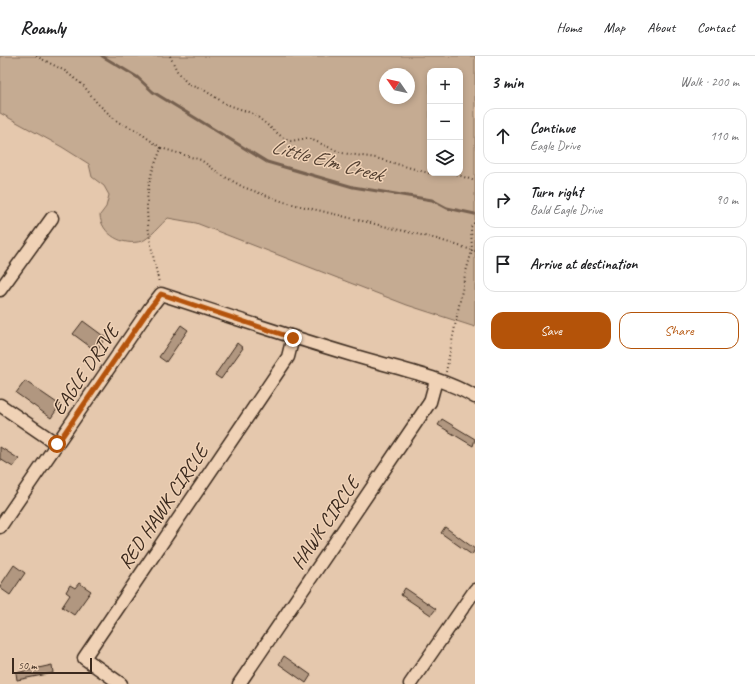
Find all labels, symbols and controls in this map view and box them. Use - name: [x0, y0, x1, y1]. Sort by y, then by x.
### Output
- text: Roamly: [20, 16, 66, 40]
- text: Home: [556, 19, 582, 36]
- text: Map: [604, 19, 625, 36]
- text: About: [647, 19, 675, 36]
- text: Contact: [697, 19, 735, 36]
- north arrow: [379, 68, 415, 104]
- map controls: [427, 68, 463, 176]
- button: +: [427, 68, 463, 104]
- text: 3 min: [491, 72, 524, 93]
- text: Walk · 200 m: [680, 74, 739, 90]
- button: −: [427, 104, 463, 140]
- text: Continue: [530, 119, 575, 138]
- icon: ahead: [492, 125, 514, 147]
- text: 110 m: [710, 128, 738, 144]
- water label: Little Elm Creek: [269, 133, 389, 188]
- text: Eagle Drive: [530, 138, 580, 154]
- button: layers: [427, 140, 463, 176]
- text: Turn right: [530, 183, 583, 202]
- icon: right: [492, 189, 514, 211]
- text: 90 m: [716, 192, 738, 208]
- text: Bald Eagle Drive: [530, 202, 602, 218]
- icon: arrive: [492, 253, 514, 275]
- text: Arrive at destination: [530, 255, 637, 274]
- button: Save: [491, 312, 611, 349]
- button: Share: [619, 312, 739, 349]
- street label: EAGLE DRIVE: [46, 318, 126, 420]
- route end: [284, 329, 302, 347]
- route start: [48, 435, 66, 453]
- street label: RED HAWK CIRCLE: [112, 438, 215, 574]
- street label: HAWK CIRCLE: [285, 470, 367, 574]
- scale bar: [12, 656, 92, 675]
- text: 50 m: [18, 658, 37, 672]

